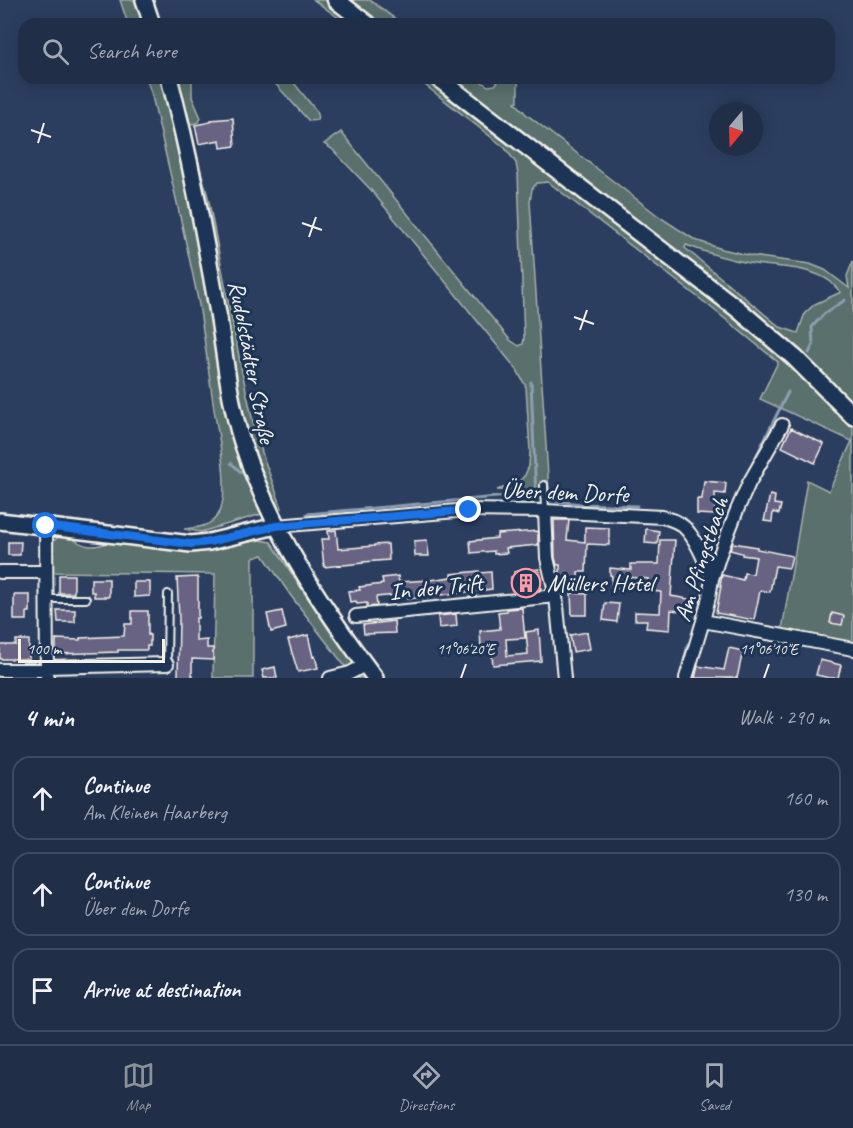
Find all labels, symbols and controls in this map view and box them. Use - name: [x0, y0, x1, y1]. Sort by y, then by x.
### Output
- search box: [18, 18, 835, 84]
- icon: search: [39, 35, 72, 68]
- text: Search here: [87, 37, 177, 65]
- north arrow: [709, 102, 763, 156]
- street label: Rudolstädter Straße: [222, 278, 283, 448]
- street label: Über dem Dorfe: [501, 475, 631, 509]
- street label: Am Pfingstbach: [667, 492, 736, 625]
- route end: [455, 496, 481, 522]
- route start: [32, 512, 58, 538]
- street label: In der Trift: [388, 567, 486, 607]
- building icon: Müllers Hotel: [510, 567, 542, 599]
- place label: Müllers Hotel: [547, 568, 657, 598]
- scale bar: [18, 636, 165, 664]
- text: 100 m: [27, 639, 61, 659]
- text: 11°06'20"E: [437, 640, 497, 659]
- text: 11°06'10"E: [740, 640, 800, 659]
- text: 4 min: [24, 701, 74, 734]
- text: Walk · 290 m: [739, 705, 829, 730]
- text: Continue: [83, 772, 149, 800]
- icon: ahead: [26, 782, 59, 815]
- text: 160 m: [784, 786, 827, 811]
- text: Am Kleinen Haarberg: [83, 800, 227, 825]
- text: Continue: [83, 868, 149, 896]
- icon: ahead: [26, 878, 59, 911]
- text: 130 m: [784, 882, 827, 907]
- text: Über dem Dorfe: [83, 896, 188, 921]
- icon: arrive: [26, 974, 59, 1007]
- text: Arrive at destination: [83, 976, 240, 1004]
- tab: Map: [122, 1059, 155, 1115]
- tab: Directions: [399, 1059, 454, 1115]
- tab: Saved: [698, 1059, 731, 1115]

